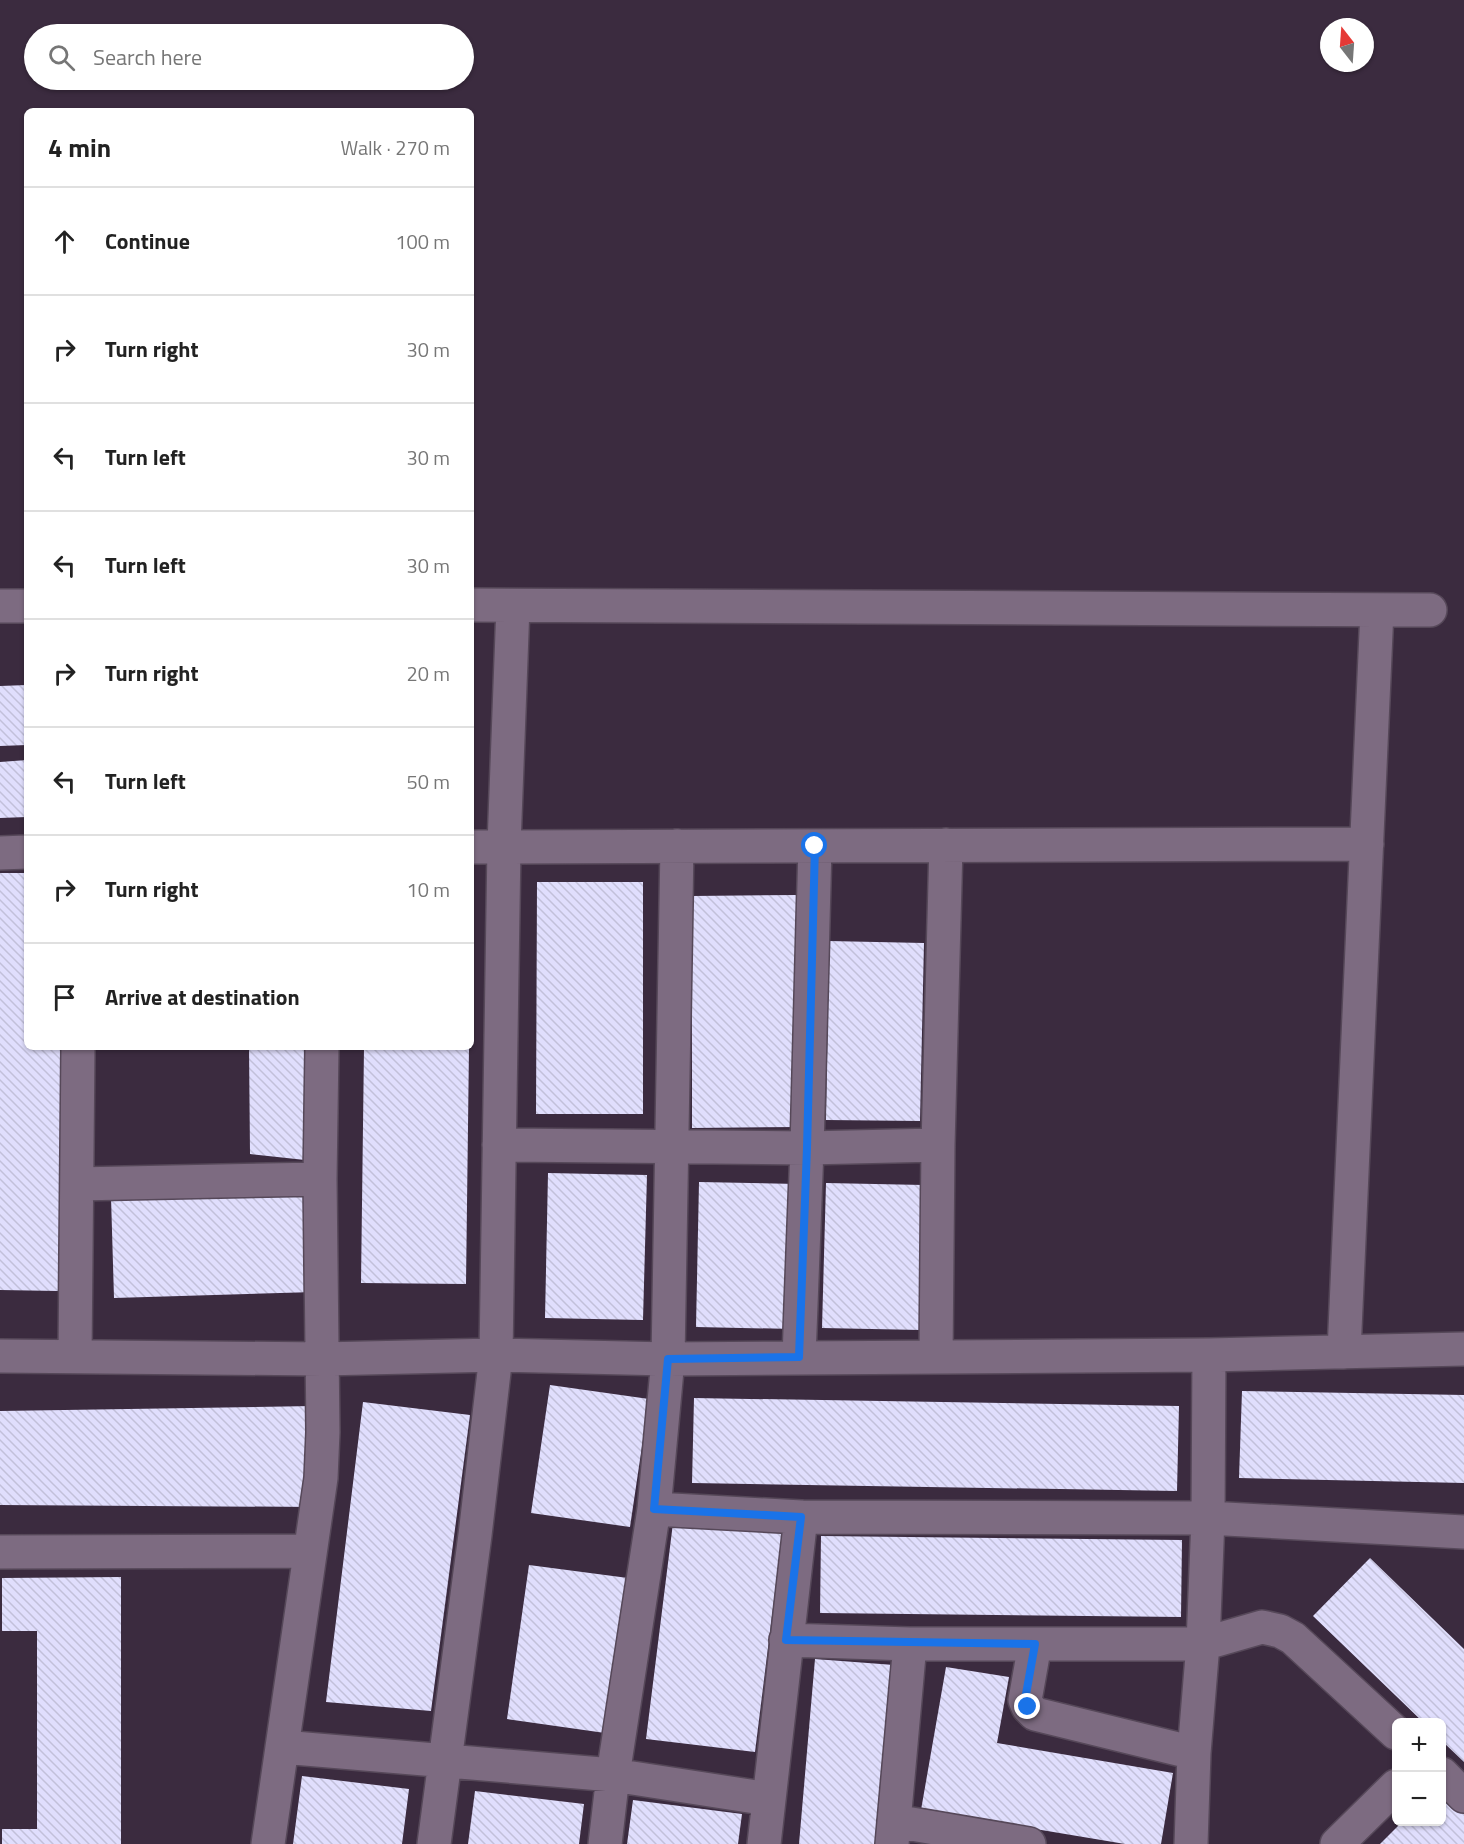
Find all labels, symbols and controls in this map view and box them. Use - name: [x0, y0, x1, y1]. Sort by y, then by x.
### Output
- north arrow: [1320, 18, 1374, 72]
- search box: [24, 24, 474, 90]
- text: Search here: [93, 40, 202, 74]
- icon: search: [45, 41, 78, 74]
- text: 4 min: [48, 128, 111, 167]
- text: Walk · 270 m: [341, 132, 450, 163]
- text: Continue: [105, 224, 190, 258]
- icon: ahead: [48, 225, 81, 258]
- text: 100 m: [395, 226, 450, 257]
- text: Turn right: [105, 332, 199, 366]
- icon: right: [48, 333, 81, 366]
- text: 30 m: [406, 334, 450, 365]
- text: Turn left: [105, 440, 186, 474]
- icon: left: [48, 441, 81, 474]
- text: 30 m: [406, 442, 450, 473]
- text: Turn left: [105, 548, 186, 582]
- icon: left: [48, 549, 81, 582]
- text: 30 m: [406, 550, 450, 581]
- text: Turn right: [105, 656, 199, 690]
- icon: right: [48, 657, 81, 690]
- text: 20 m: [406, 658, 450, 689]
- text: Turn left: [105, 764, 186, 798]
- icon: left: [48, 765, 81, 798]
- text: 50 m: [406, 766, 450, 797]
- route start: [801, 832, 827, 858]
- text: Turn right: [105, 872, 199, 906]
- icon: right: [48, 873, 81, 906]
- text: 10 m: [406, 874, 450, 905]
- text: Arrive at destination: [105, 980, 300, 1014]
- icon: arrive: [48, 981, 81, 1014]
- route end: [1014, 1693, 1040, 1719]
- map controls: [1392, 1718, 1446, 1826]
- button: +: [1392, 1718, 1446, 1772]
- button: −: [1392, 1772, 1446, 1826]

